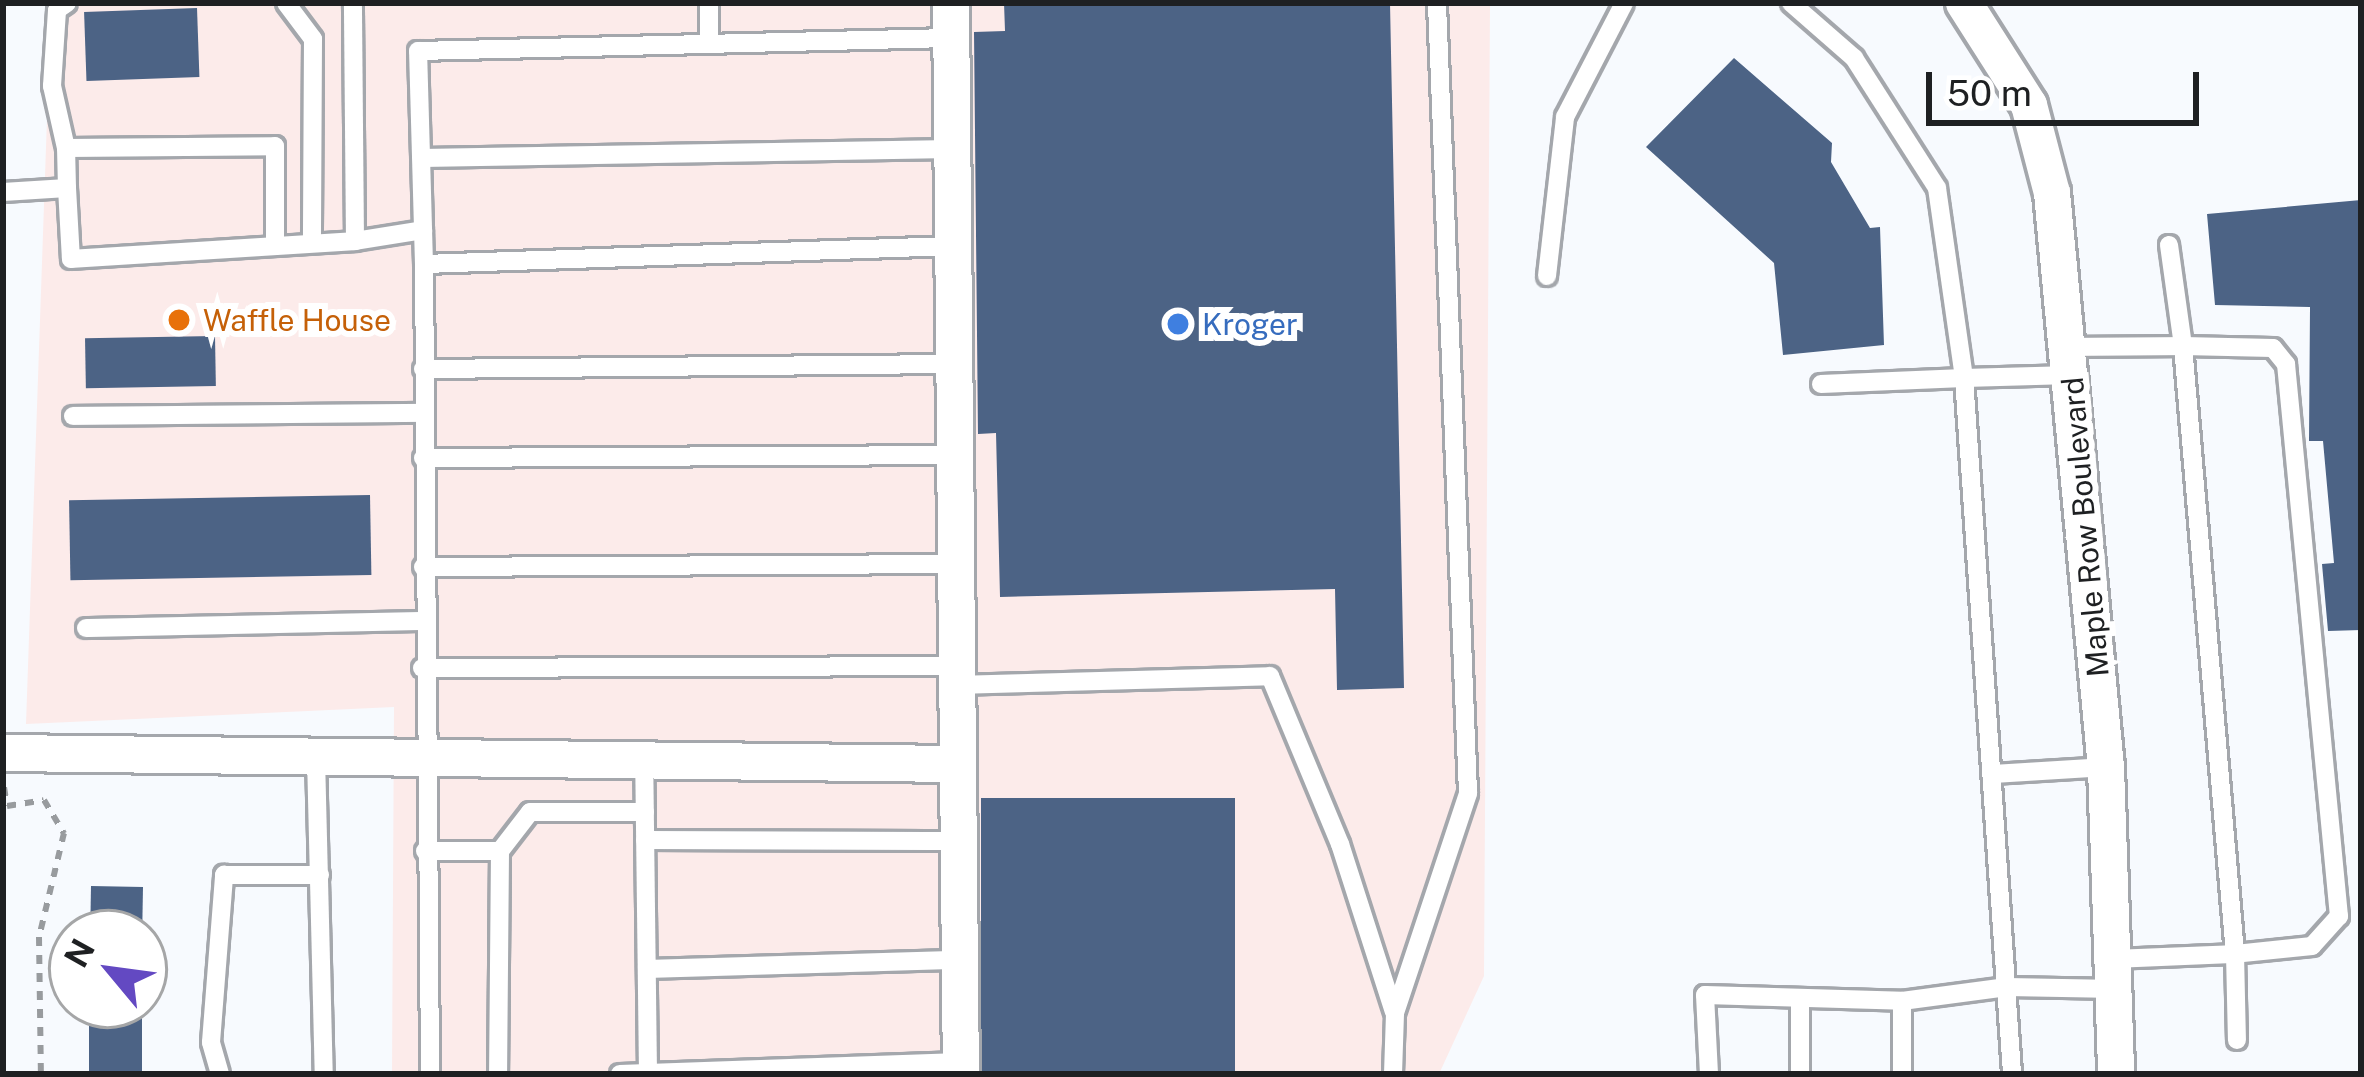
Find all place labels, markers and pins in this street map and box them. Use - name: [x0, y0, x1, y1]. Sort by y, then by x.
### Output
- place label: Waffle House: [203, 302, 391, 338]
- place label: Kroger: [1202, 306, 1298, 342]
- marker: Waffle House: [166, 307, 192, 333]
- marker: Kroger: [1165, 311, 1191, 337]

